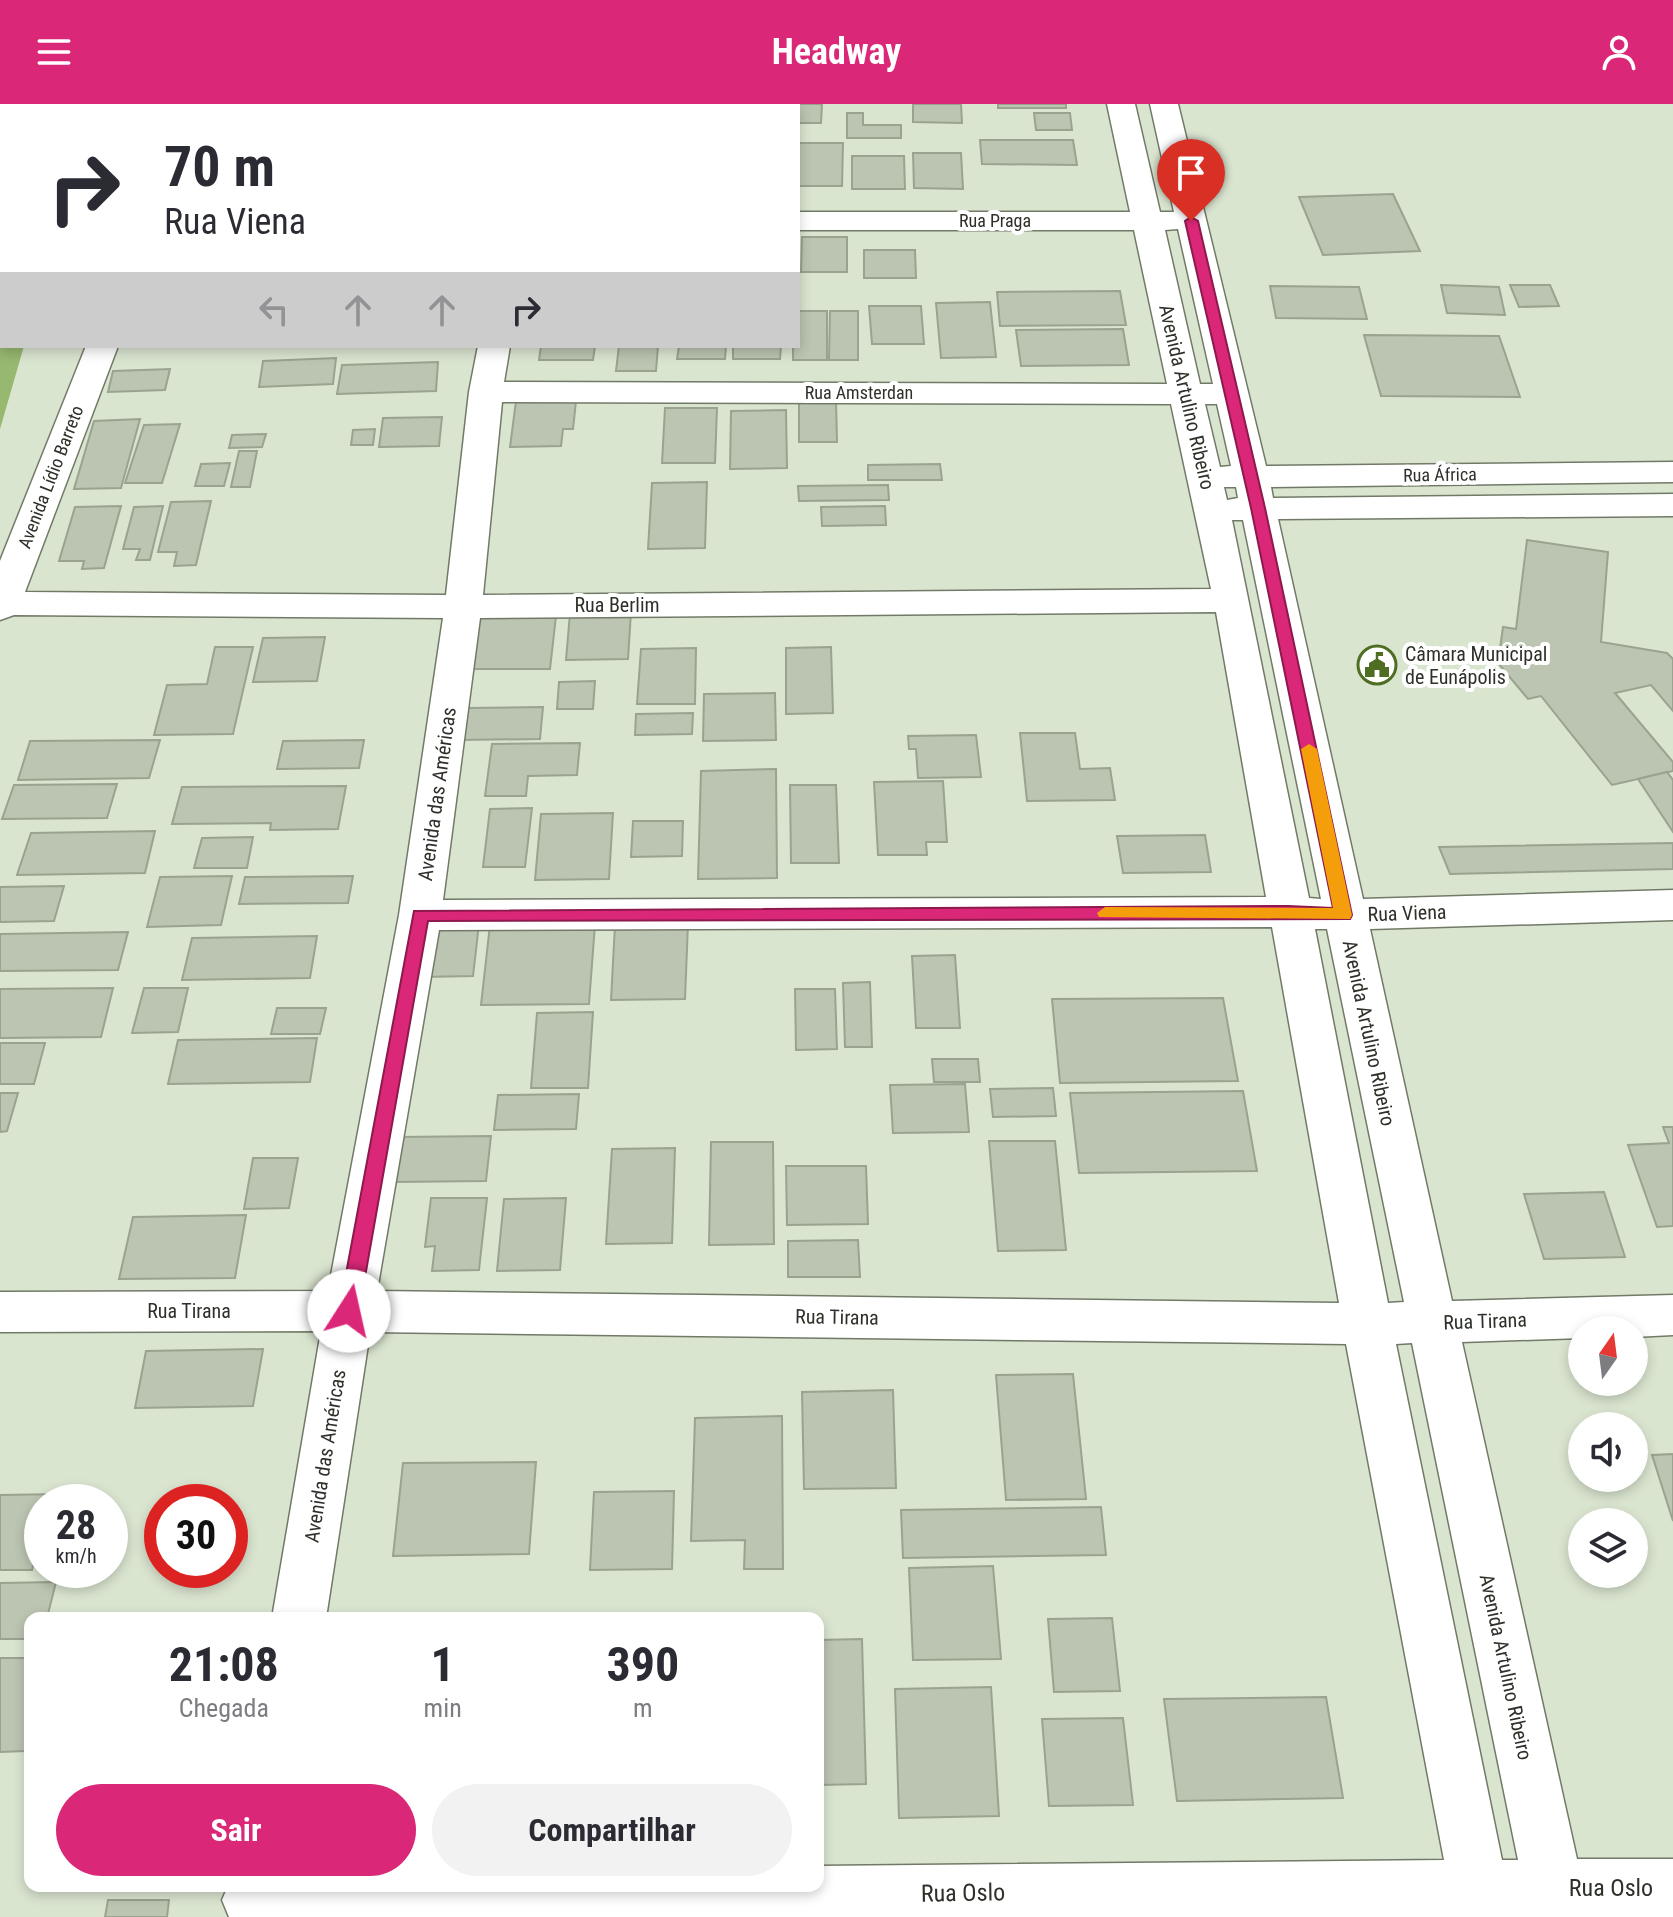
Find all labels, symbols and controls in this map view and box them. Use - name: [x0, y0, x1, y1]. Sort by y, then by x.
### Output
- icon: menu: [32, 30, 76, 74]
- icon: person: [1597, 30, 1641, 74]
- text: Headway: [772, 31, 901, 73]
- text: 70 m: [164, 134, 275, 200]
- icon: right: [32, 136, 136, 240]
- pin: [1157, 139, 1225, 221]
- icon: arrive: [1169, 151, 1213, 195]
- text: Rua Viena: [164, 201, 306, 243]
- street label: Rua Praga: [959, 210, 1031, 231]
- icon: left: [252, 288, 296, 332]
- icon: ahead: [336, 288, 380, 332]
- icon: ahead: [420, 288, 464, 332]
- icon: right: [504, 288, 548, 332]
- street label: Avenida Artulino Ribeiro: [1154, 302, 1220, 492]
- street label: Rua Amsterdan: [805, 382, 913, 403]
- street label: Avenida Lídio Barreto: [14, 402, 87, 551]
- street label: Rua África: [1403, 463, 1477, 486]
- street label: Rua Berlim: [574, 593, 660, 617]
- place label: Câmara Municipal de Eunápolis: [1405, 642, 1547, 689]
- public building icon: Câmara Municipal de Eunápolis: [1356, 644, 1398, 686]
- street label: Avenida das Américas: [413, 706, 461, 882]
- street label: Rua Viena: [1367, 900, 1447, 926]
- street label: Avenida Artulino Ribeiro: [1338, 938, 1400, 1128]
- position arrow: [307, 1269, 391, 1353]
- street label: Rua Tirana: [147, 1299, 231, 1323]
- street label: Rua Tirana: [795, 1304, 879, 1330]
- street label: Rua Tirana: [1443, 1308, 1527, 1334]
- north arrow: [1568, 1316, 1648, 1396]
- map controls: [1568, 1316, 1648, 1588]
- street label: Avenida das Américas: [299, 1368, 351, 1544]
- button: sound: [1568, 1412, 1648, 1492]
- speed limit sign: 30: [144, 1484, 248, 1588]
- text: 28: [56, 1502, 96, 1549]
- button: layers: [1568, 1508, 1648, 1588]
- text: km/h: [55, 1544, 97, 1568]
- street label: Avenida Artulino Ribeiro: [1475, 1572, 1537, 1762]
- text: 21:08: [169, 1636, 279, 1693]
- text: 1: [431, 1636, 455, 1693]
- text: 390: [606, 1636, 679, 1693]
- text: Chegada: [179, 1693, 269, 1723]
- text: min: [424, 1693, 462, 1723]
- text: m: [633, 1693, 653, 1723]
- button: Sair: [56, 1784, 416, 1876]
- button: Compartilhar: [432, 1784, 792, 1876]
- street label: Rua Oslo: [1569, 1874, 1653, 1902]
- street label: Rua Oslo: [921, 1878, 1005, 1908]

